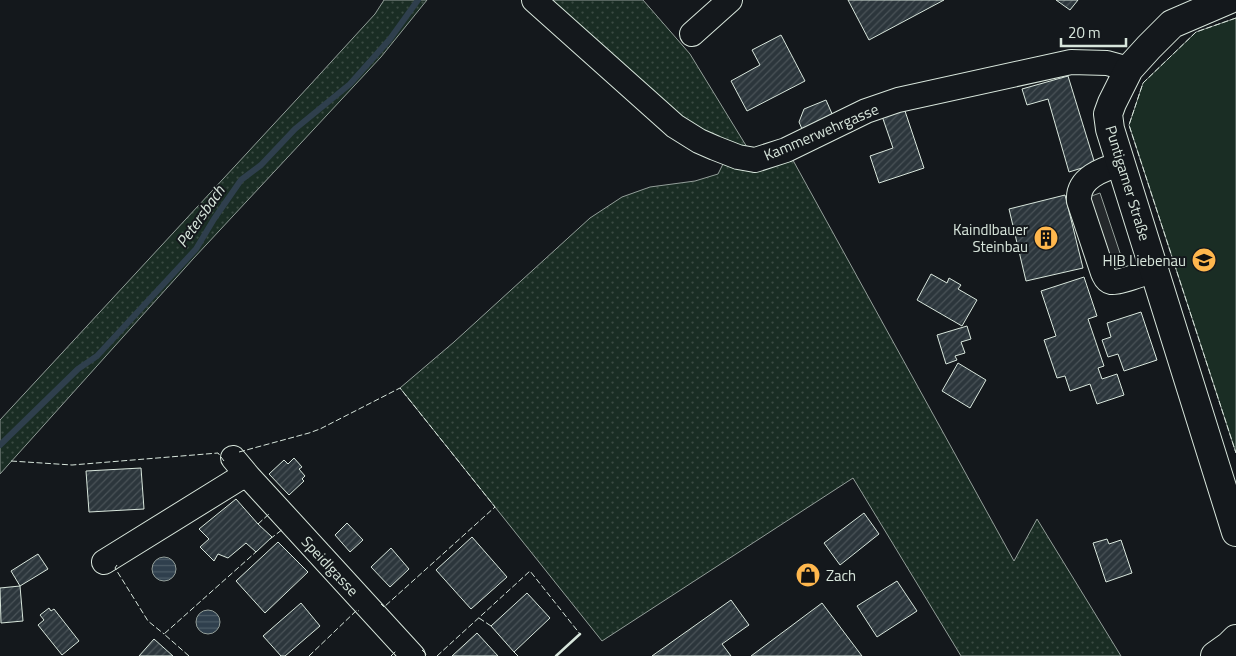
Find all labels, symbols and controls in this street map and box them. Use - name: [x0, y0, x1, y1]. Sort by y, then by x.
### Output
- scale bar: [1061, 15, 1126, 47]
- text: 20 m: [1068, 21, 1101, 44]
- street label: Kammerwehrgasse: [760, 97, 882, 167]
- street label: Puntigamer Straße: [1100, 123, 1156, 243]
- water label: Petersbach: [170, 179, 231, 252]
- place label: Kaindlbauer Steinbau: [953, 218, 1028, 258]
- building icon: Kaindlbauer Steinbau: [1033, 225, 1059, 251]
- school or university icon: HIB Liebenau: [1191, 247, 1217, 273]
- place label: HIB Liebenau: [1103, 249, 1186, 272]
- street label: Speidlgasse: [296, 531, 364, 601]
- shop icon: Zach: [795, 562, 821, 588]
- place label: Zach: [826, 564, 856, 587]

